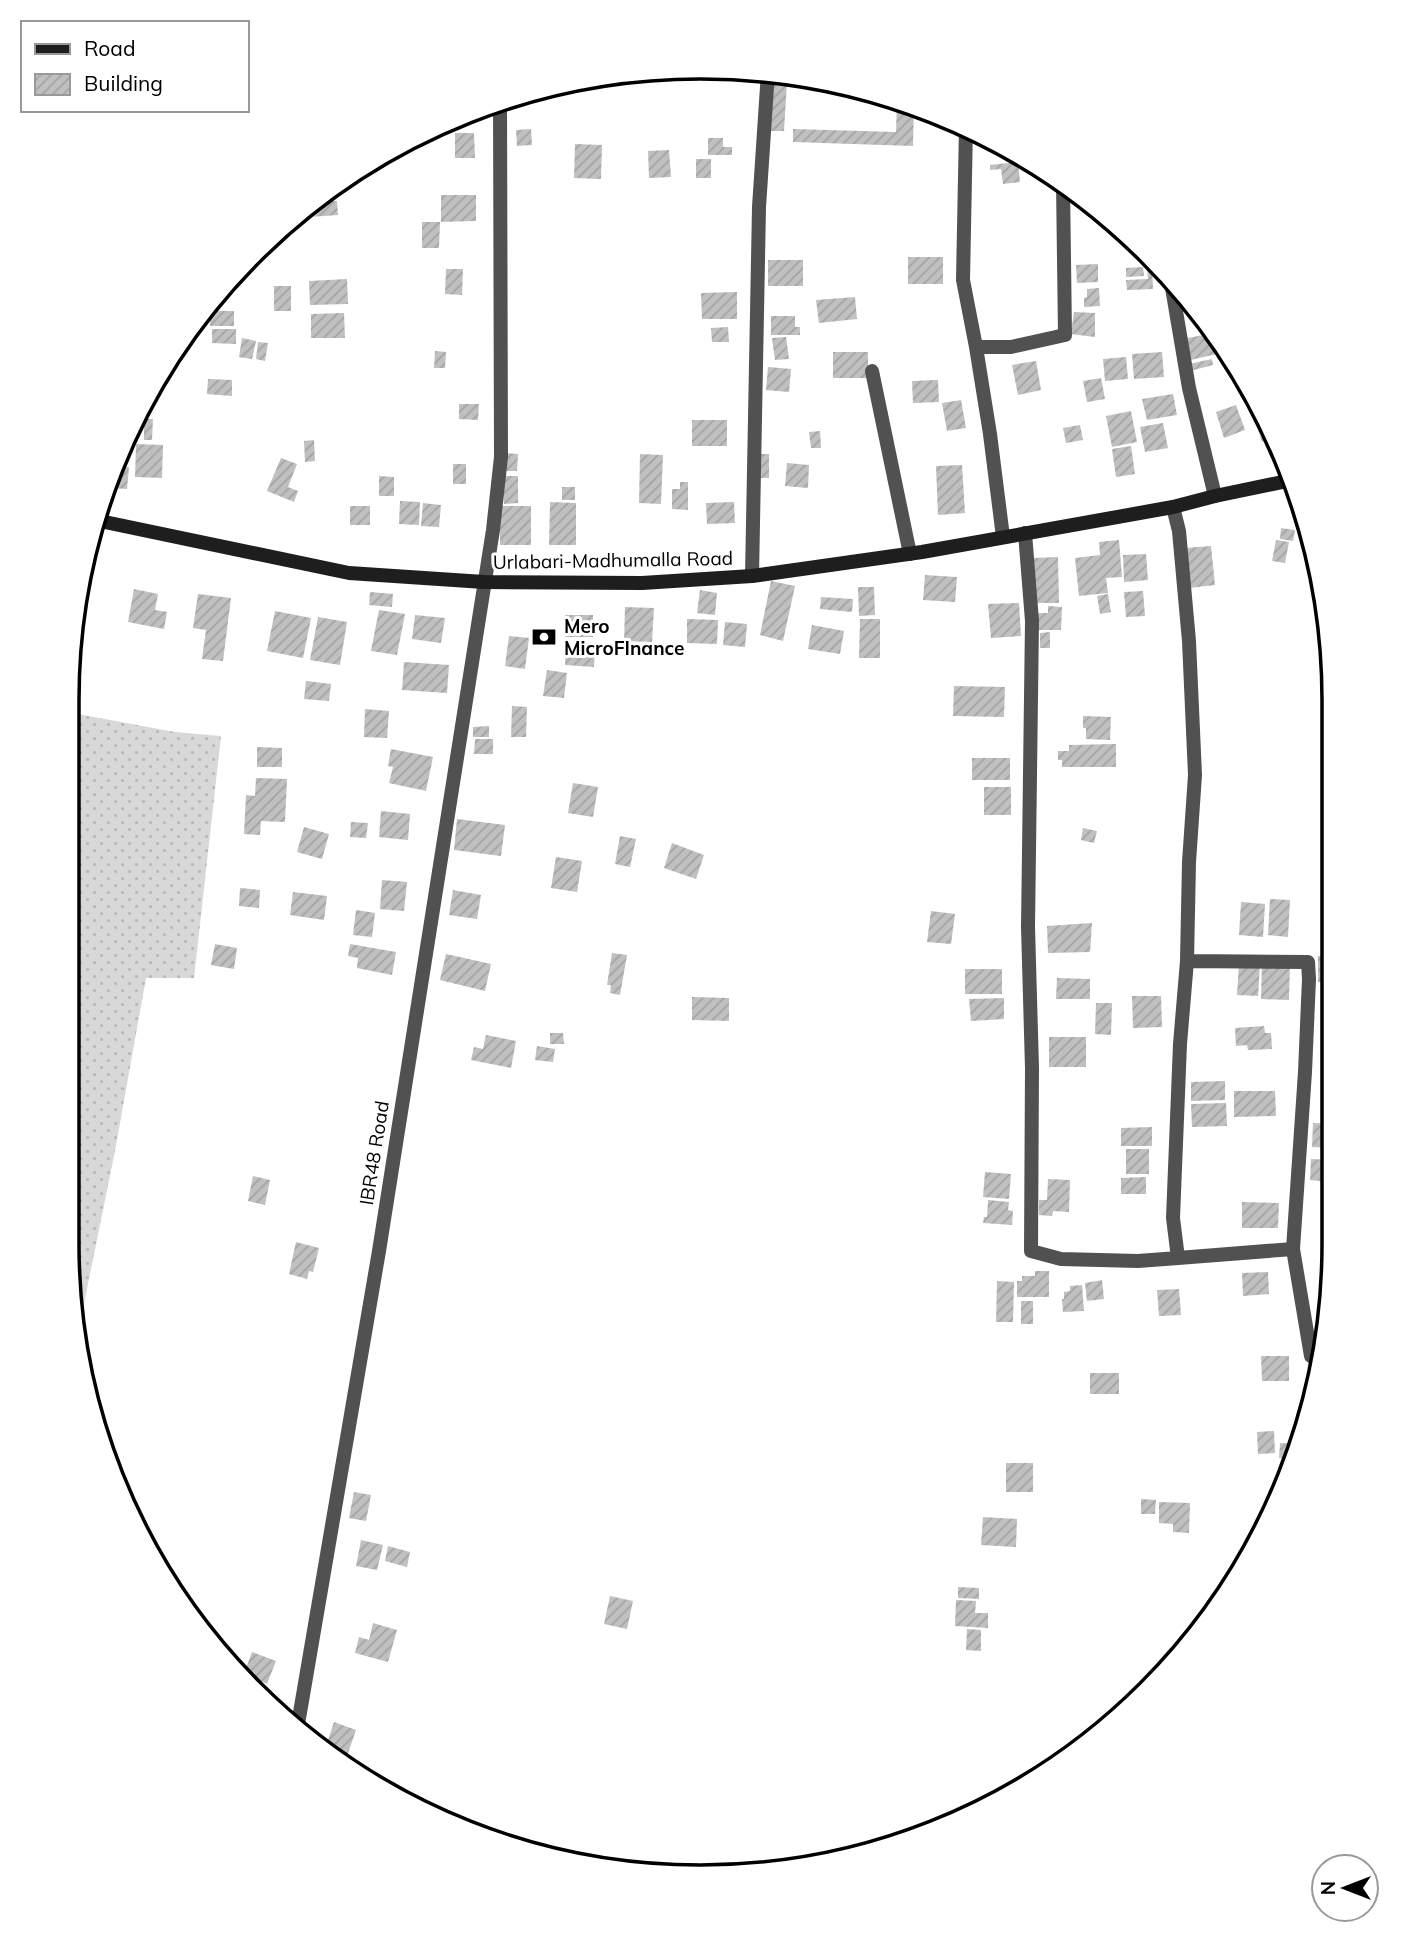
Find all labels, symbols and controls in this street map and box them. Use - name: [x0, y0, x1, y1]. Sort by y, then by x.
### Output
- legend: [21, 21, 248, 112]
- text: Road: [84, 35, 135, 61]
- text: Building: [84, 70, 163, 96]
- street label: Urlabari-Madhumalla Road: [493, 546, 733, 574]
- place label: Mero MicroFInance: [564, 614, 684, 660]
- bank icon: Mero MicroFInance: [530, 623, 558, 651]
- street label: IBR48 Road: [354, 1099, 394, 1207]
- north arrow: [1310, 1853, 1380, 1923]
- text: N: [1316, 1881, 1340, 1895]

